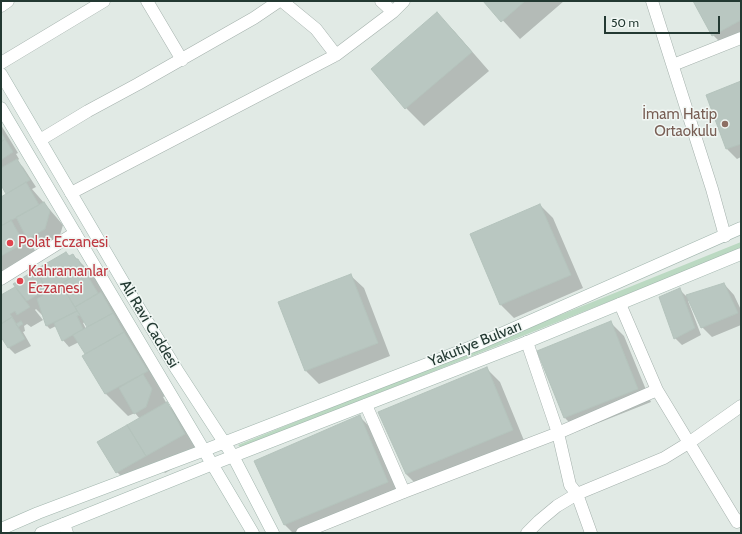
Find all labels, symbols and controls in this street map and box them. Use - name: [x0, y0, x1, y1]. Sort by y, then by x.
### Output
- scale bar: [606, 8, 722, 34]
- text: 50 m: [611, 15, 639, 30]
- place label: İmam Hatip Ortaokulu: [642, 106, 717, 141]
- marker: İmam Hatip Ortaokulu: [720, 119, 730, 129]
- place label: Polat Eczanesi: [18, 234, 108, 252]
- marker: Polat Eczanesi: [5, 238, 15, 248]
- place label: Kahramanlar Eczanesi: [28, 263, 108, 298]
- marker: Kahramanlar Eczanesi: [15, 276, 25, 286]
- street label: Ali Ravi Caddesi: [116, 277, 182, 371]
- street label: Yakutiye Bulvarı: [426, 317, 524, 371]

